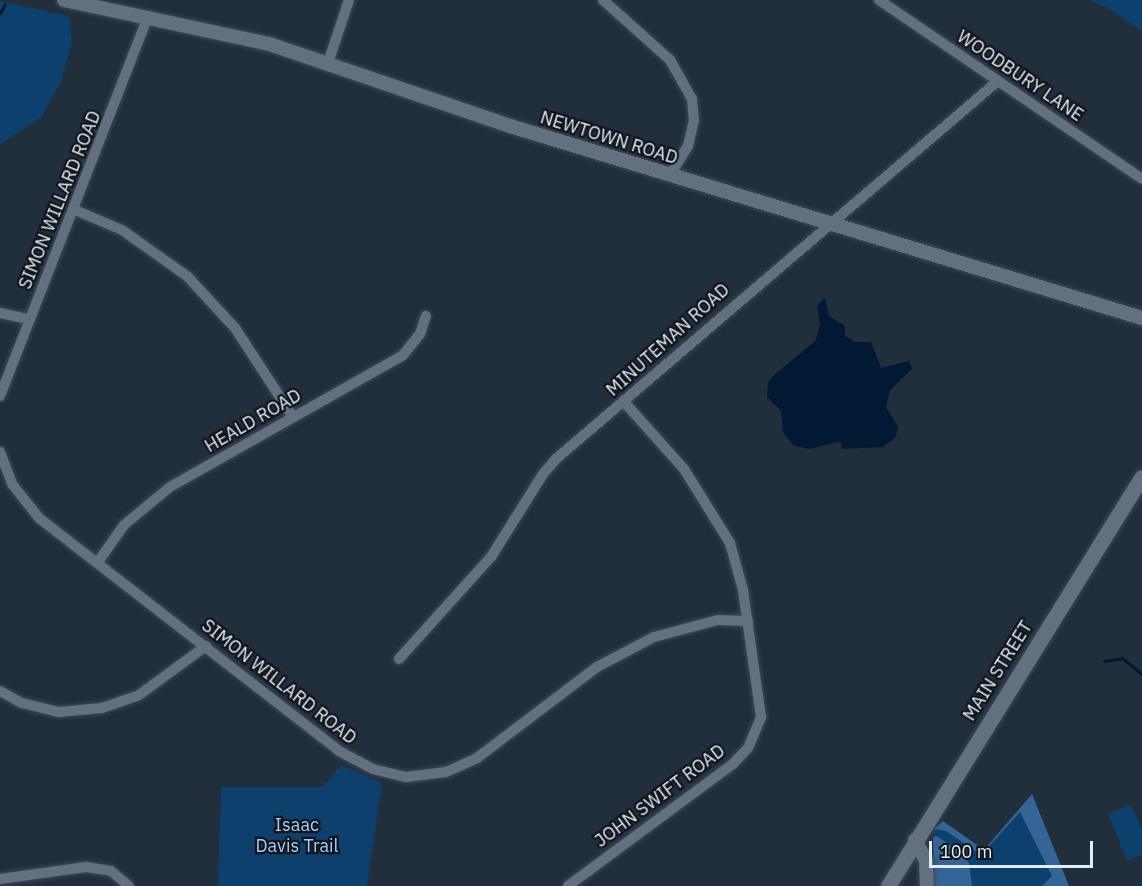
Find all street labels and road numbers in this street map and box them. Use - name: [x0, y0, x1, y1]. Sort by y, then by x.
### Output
- street label: WOODBURY LANE: [953, 26, 1087, 126]
- street label: NEWTOWN ROAD: [538, 107, 680, 169]
- street label: SIMON WILLARD ROAD: [14, 108, 106, 292]
- street label: MINUTEMAN ROAD: [602, 279, 734, 401]
- street label: HEALD ROAD: [201, 385, 305, 457]
- street label: SIMON WILLARD ROAD: [197, 615, 361, 749]
- street label: MAIN STREET: [959, 617, 1037, 725]
- street label: JOHN SWIFT ROAD: [591, 740, 729, 852]

